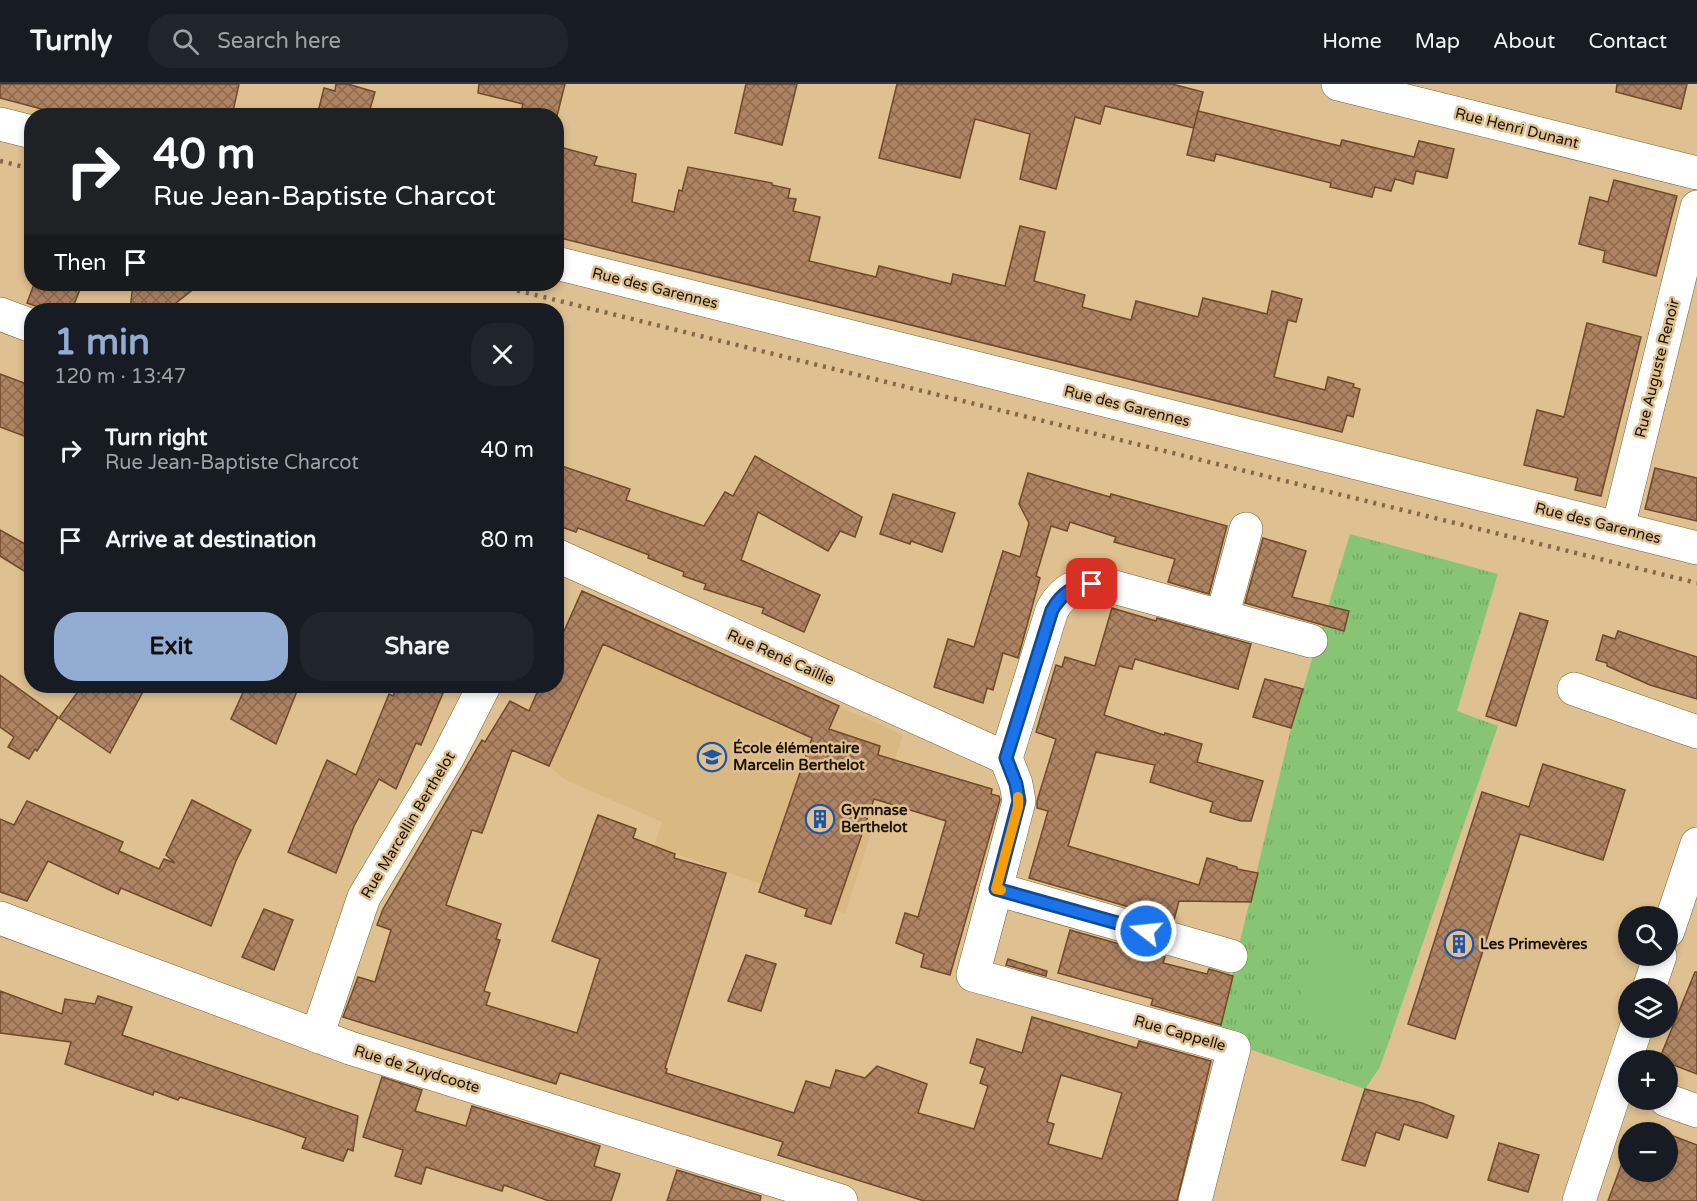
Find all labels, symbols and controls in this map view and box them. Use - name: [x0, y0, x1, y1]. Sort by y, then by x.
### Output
- search box: [148, 14, 568, 68]
- text: Turnly: [30, 24, 112, 58]
- icon: search: [169, 25, 202, 58]
- text: Search here: [217, 28, 341, 54]
- text: Home: [1322, 29, 1382, 54]
- text: Map: [1415, 29, 1460, 54]
- text: About: [1493, 29, 1555, 54]
- text: Contact: [1588, 29, 1667, 54]
- street label: Rue Henri Dunant: [1453, 104, 1581, 152]
- text: 40 m: [153, 129, 255, 180]
- icon: right: [54, 132, 132, 210]
- text: Rue Jean-Baptiste Charcot: [153, 180, 496, 213]
- icon: arrive: [119, 246, 152, 279]
- text: Then: [54, 250, 107, 276]
- street label: Rue des Garennes: [590, 264, 720, 312]
- street label: Rue Auguste Renoir: [1631, 296, 1683, 440]
- text: 1 min: [54, 321, 150, 364]
- button: close: [471, 323, 534, 386]
- text: 120 m · 13:47: [54, 365, 186, 389]
- street label: Rue des Garennes: [1062, 382, 1192, 430]
- text: Turn right: [105, 425, 207, 451]
- icon: right: [54, 434, 87, 467]
- text: 40 m: [480, 437, 534, 463]
- text: Rue Jean-Baptiste Charcot: [105, 451, 359, 475]
- street label: Rue des Garennes: [1533, 499, 1663, 547]
- icon: arrive: [54, 524, 87, 557]
- text: Arrive at destination: [105, 527, 316, 553]
- text: 80 m: [480, 527, 534, 553]
- pin: [1066, 558, 1117, 609]
- icon: arrive: [1075, 567, 1108, 600]
- button: Exit: [54, 612, 288, 681]
- button: Share: [300, 612, 534, 681]
- street label: Rue René Caillie: [725, 625, 837, 689]
- place label: École élémentaire Marcelin Berthelot: [733, 738, 865, 774]
- school or university icon: École élémentaire Marcelin Berthelot: [696, 741, 728, 773]
- street label: Rue Marcellin Berthelot: [357, 748, 459, 902]
- place label: Gymnase Berthelot: [841, 801, 908, 836]
- building icon: Gymnase Berthelot: [804, 803, 836, 835]
- position arrow: [1114, 899, 1178, 963]
- map controls: [1618, 906, 1678, 1182]
- button: search: [1618, 906, 1678, 966]
- building icon: Les Primevères: [1443, 928, 1475, 960]
- place label: Les Primevères: [1480, 935, 1587, 953]
- button: layers: [1618, 978, 1678, 1038]
- street label: Rue Cappelle: [1132, 1011, 1228, 1055]
- street label: Rue de Zuydcoote: [352, 1041, 482, 1097]
- button: +: [1618, 1050, 1678, 1110]
- button: −: [1618, 1122, 1678, 1182]

